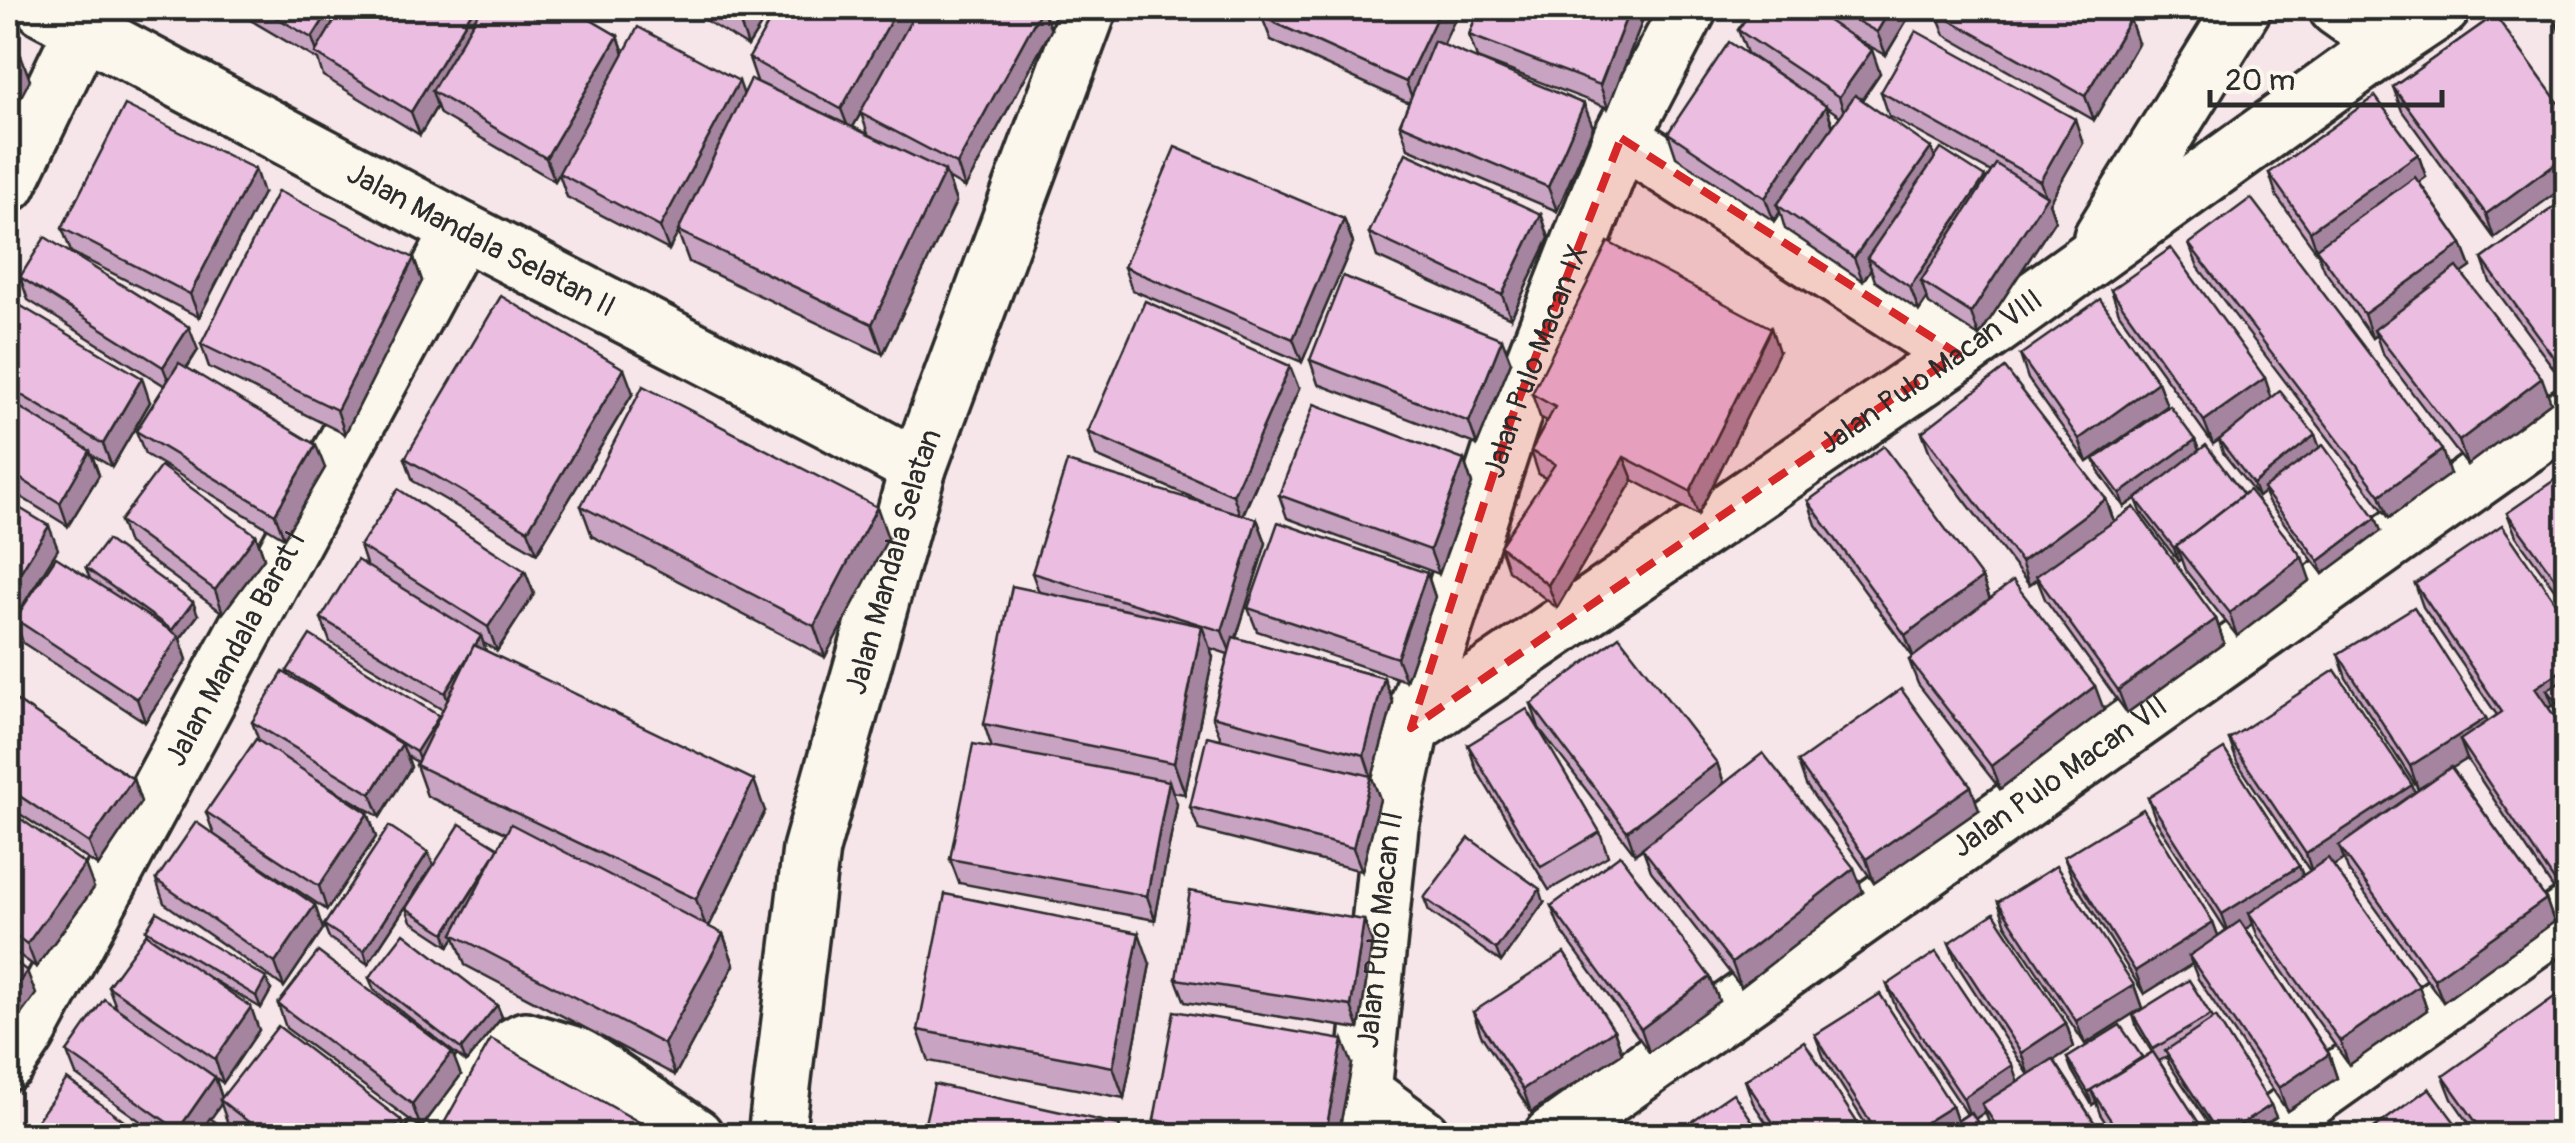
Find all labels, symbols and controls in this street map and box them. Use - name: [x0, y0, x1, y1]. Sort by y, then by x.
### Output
- scale bar: [2210, 45, 2442, 107]
- text: 20 m: [2225, 62, 2295, 99]
- street label: Jalan Mandala Selatan II: [341, 154, 622, 325]
- street label: Jalan Pulo Macan IX: [1475, 239, 1596, 482]
- street label: Jalan Pulo Macan VIII: [1812, 281, 2050, 462]
- street label: Jalan Mandala Selatan: [837, 424, 949, 698]
- street label: Jalan Mandala Barat I: [157, 524, 314, 772]
- street label: Jalan Pulo Macan VII: [1944, 687, 2174, 865]
- street label: Jalan Pulo Macan II: [1349, 808, 1411, 1050]

